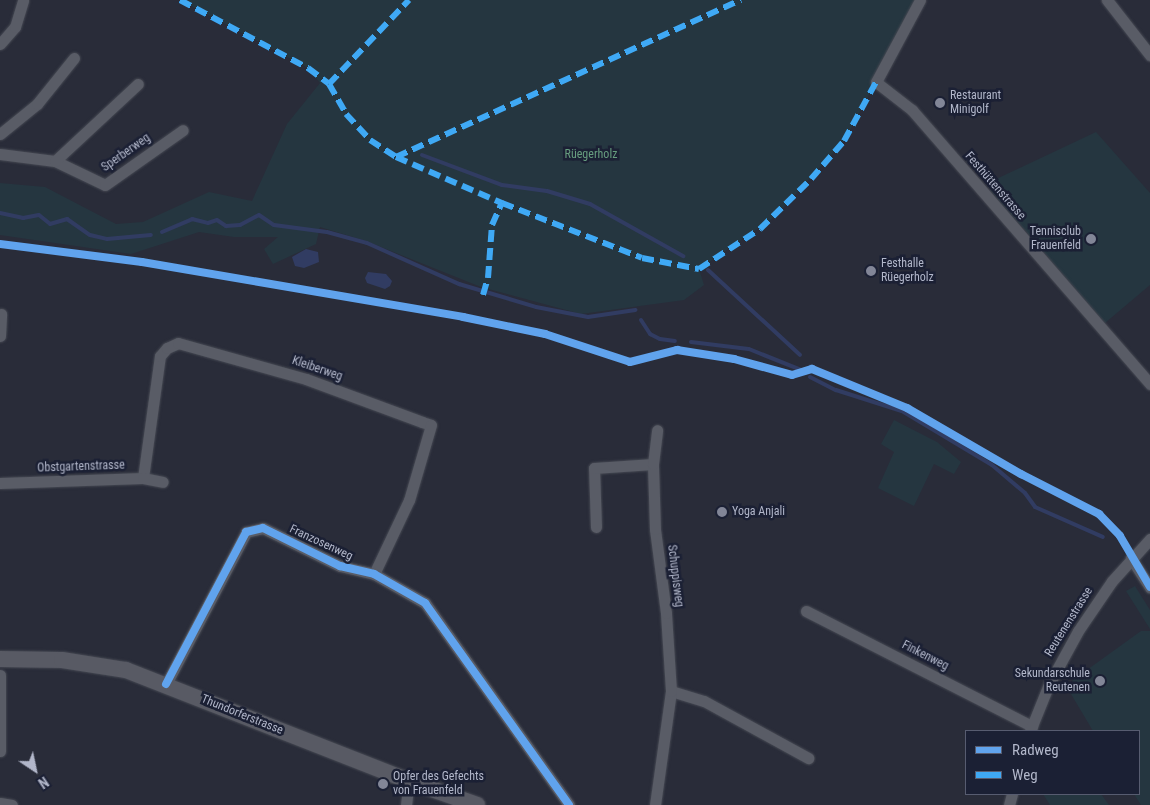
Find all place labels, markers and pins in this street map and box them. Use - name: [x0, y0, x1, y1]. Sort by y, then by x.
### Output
- place label: Restaurant Minigolf: [950, 89, 1001, 117]
- marker: Restaurant Minigolf: [934, 97, 946, 109]
- place label: Tennisclub Frauenfeld: [1030, 225, 1081, 253]
- marker: Tennisclub Frauenfeld: [1085, 233, 1097, 245]
- place label: Festhalle Rüegerholz: [881, 257, 934, 285]
- marker: Festhalle Rüegerholz: [865, 265, 877, 277]
- place label: Yoga Anjali: [732, 505, 785, 519]
- marker: Yoga Anjali: [716, 506, 728, 518]
- place label: Sekundarschule Reutenen: [1015, 667, 1090, 695]
- marker: Sekundarschule Reutenen: [1094, 675, 1106, 687]
- place label: Opfer des Gefechts von Frauenfeld: [393, 770, 484, 798]
- marker: Opfer des Gefechts von Frauenfeld: [377, 778, 389, 790]

